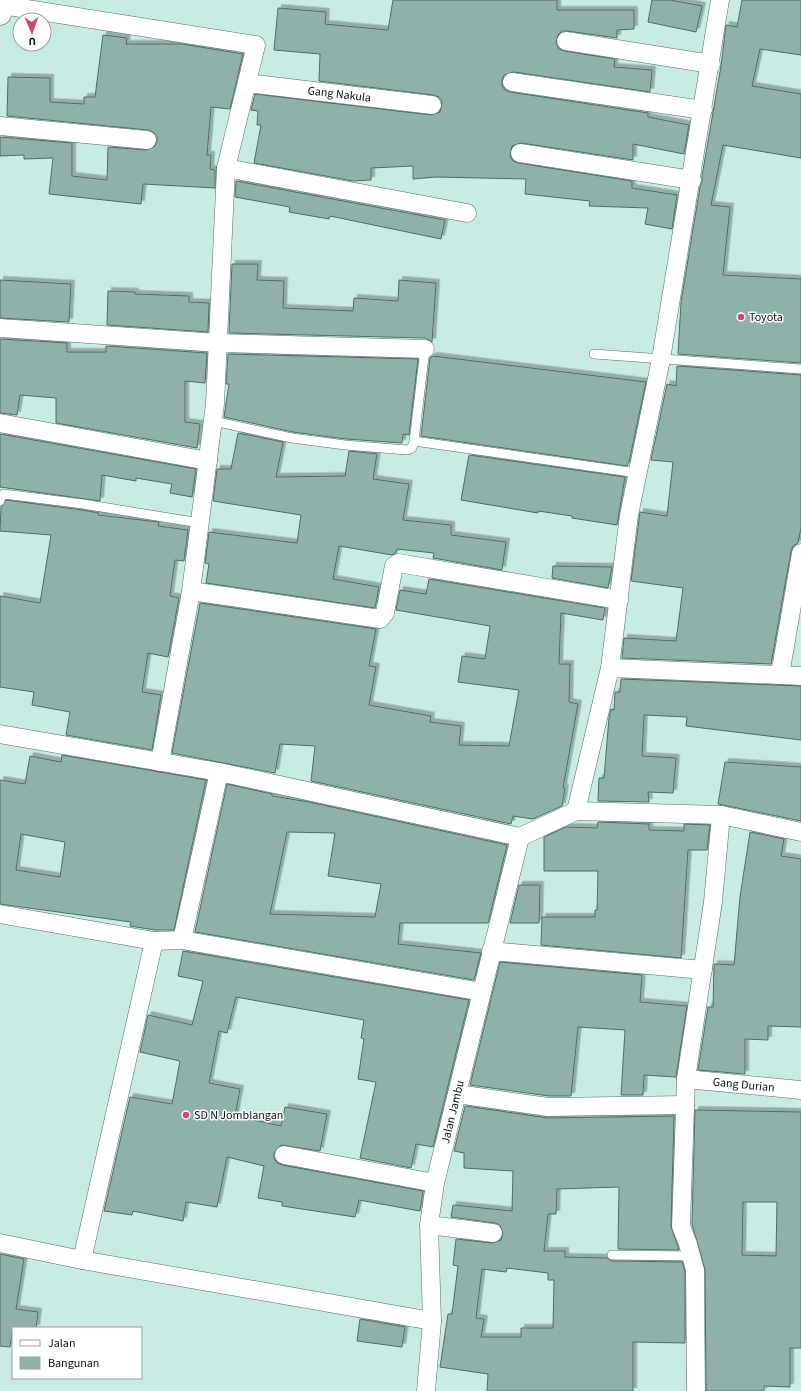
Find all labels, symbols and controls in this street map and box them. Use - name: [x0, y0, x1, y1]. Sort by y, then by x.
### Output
- north arrow: [12, 12, 52, 52]
- text: U: [28, 34, 36, 49]
- street label: Gang Nakula: [307, 82, 372, 106]
- place label: Toyota: [749, 309, 783, 326]
- marker: Toyota: [736, 312, 746, 322]
- street label: Gang Durian: [712, 1073, 776, 1096]
- street label: Jalan Jambu: [436, 1078, 468, 1145]
- place label: SD N Jomblangan: [194, 1107, 283, 1124]
- marker: SD N Jomblangan: [181, 1110, 191, 1120]
- legend: [12, 1327, 142, 1379]
- text: Jalan: [48, 1335, 75, 1352]
- text: Bangunan: [48, 1355, 99, 1372]

